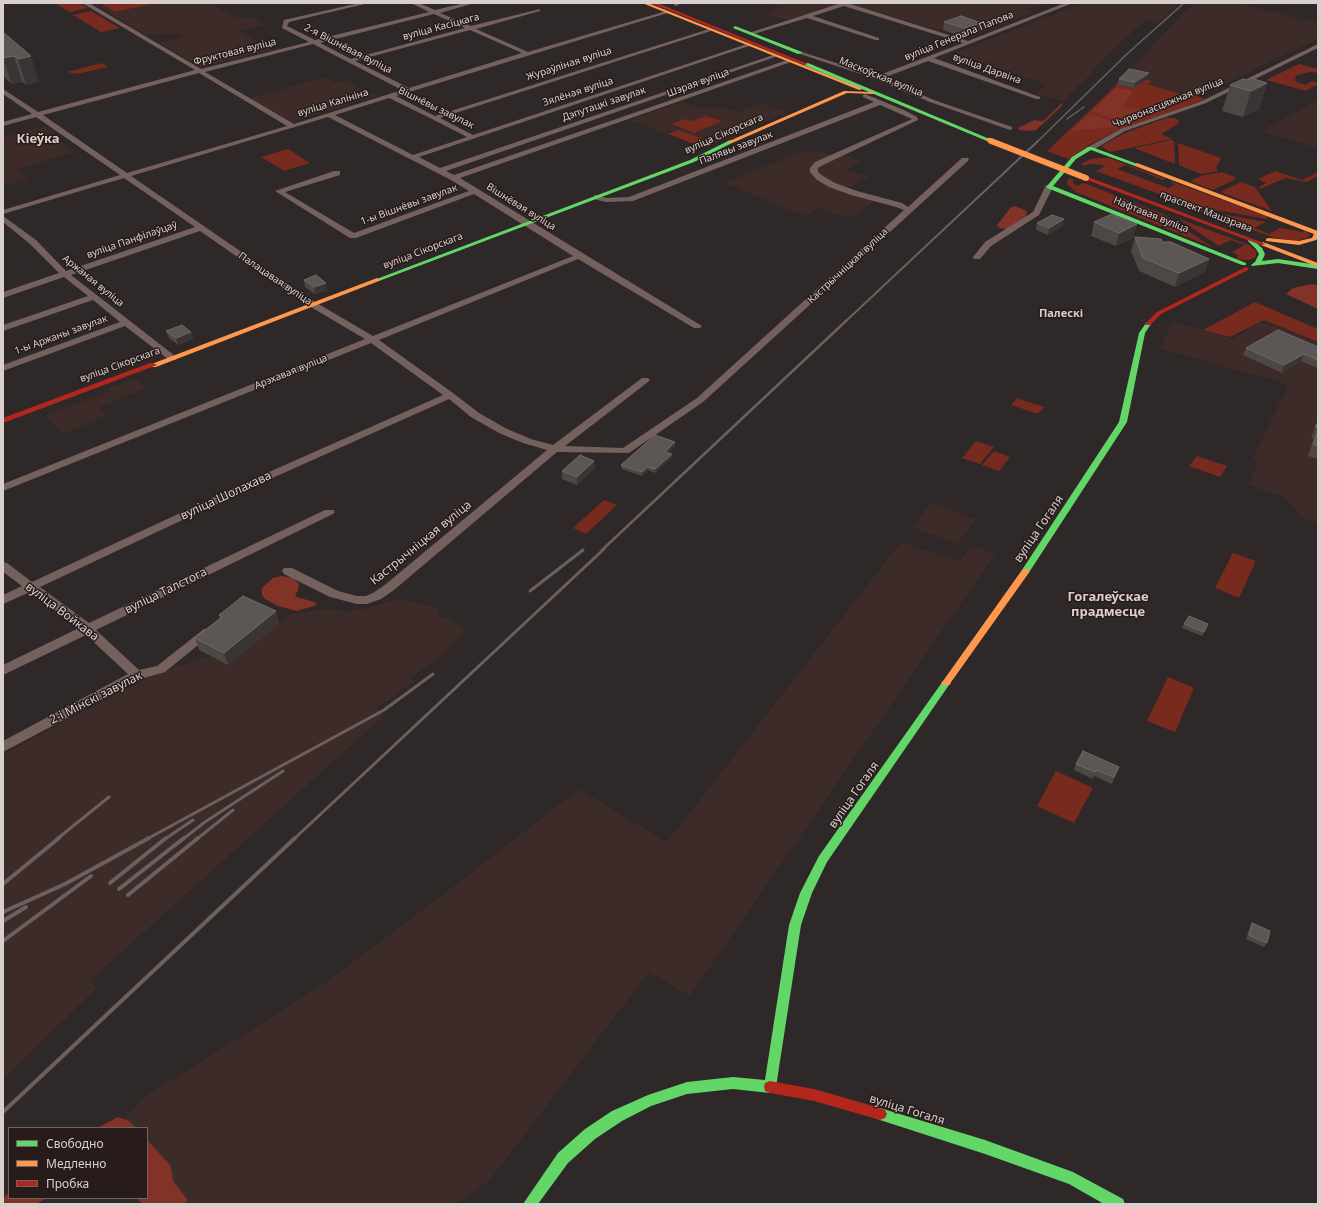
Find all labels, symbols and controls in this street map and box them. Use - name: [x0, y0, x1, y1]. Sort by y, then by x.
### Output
- street label: вуліца Генерала Папова: [903, 9, 1015, 63]
- street label: вуліца Касіцкага: [401, 11, 481, 43]
- street label: 2-я Вішнёвая вуліца: [302, 22, 394, 76]
- street label: Фруктовая вуліца: [192, 36, 278, 68]
- street label: Жураўліная вуліца: [525, 45, 613, 83]
- street label: вуліца Дарвіна: [951, 51, 1023, 87]
- street label: Маскоўская вуліца: [837, 55, 925, 99]
- street label: Шэрая вуліца: [665, 66, 731, 100]
- street label: Зялёная вуліца: [541, 75, 615, 109]
- street label: Чырвонасцяжная вуліца: [1111, 75, 1225, 131]
- street label: Вішнёвы завулак: [396, 84, 476, 132]
- street label: Дэпутацкі завулак: [561, 84, 647, 124]
- street label: вуліца Калініна: [296, 87, 370, 119]
- street label: вуліца Сікорскага: [683, 111, 765, 157]
- street label: Палявы завулак: [698, 128, 774, 168]
- district label: Кіеўка: [16, 131, 60, 147]
- street label: Вішнёвая вуліца: [484, 181, 558, 233]
- street label: 1-ы Вішнёвы завулак: [359, 182, 459, 228]
- street label: праспект Машэрава: [1158, 189, 1254, 235]
- street label: Нафтавая вуліца: [1112, 194, 1190, 236]
- street label: вуліца Панфілаўцаў: [85, 219, 179, 261]
- street label: Кастрычніцкая вуліца: [806, 226, 890, 306]
- street label: вуліца Сікорскага: [381, 230, 465, 272]
- street label: Палацавая вуліца: [236, 250, 314, 308]
- street label: Аржаная вуліца: [60, 253, 126, 309]
- district label: Палескі: [1039, 307, 1083, 321]
- street label: 1-ы Аржаны завулак: [13, 313, 109, 357]
- street label: вуліца Сікорскага: [78, 345, 162, 385]
- street label: Арэхавая вуліца: [253, 352, 329, 392]
- street label: вуліца Шолахава: [178, 469, 274, 523]
- street label: вуліца Гогаля: [1011, 493, 1067, 565]
- street label: Кастрычніцкая вуліца: [368, 498, 474, 588]
- street label: вуліца Талстога: [123, 565, 209, 617]
- street label: вуліца Войкава: [23, 580, 101, 644]
- district label: Гогалеўскае прадмесце: [1067, 589, 1149, 620]
- street label: 2-і Мінскі завулак: [47, 669, 145, 727]
- street label: вуліца Гогаля: [826, 759, 882, 831]
- street label: вуліца Гогаля: [868, 1092, 946, 1128]
- legend: [8, 1127, 148, 1199]
- text: Свободно: [46, 1135, 104, 1152]
- text: Медленно: [46, 1155, 106, 1172]
- text: Пробка: [46, 1175, 89, 1192]

